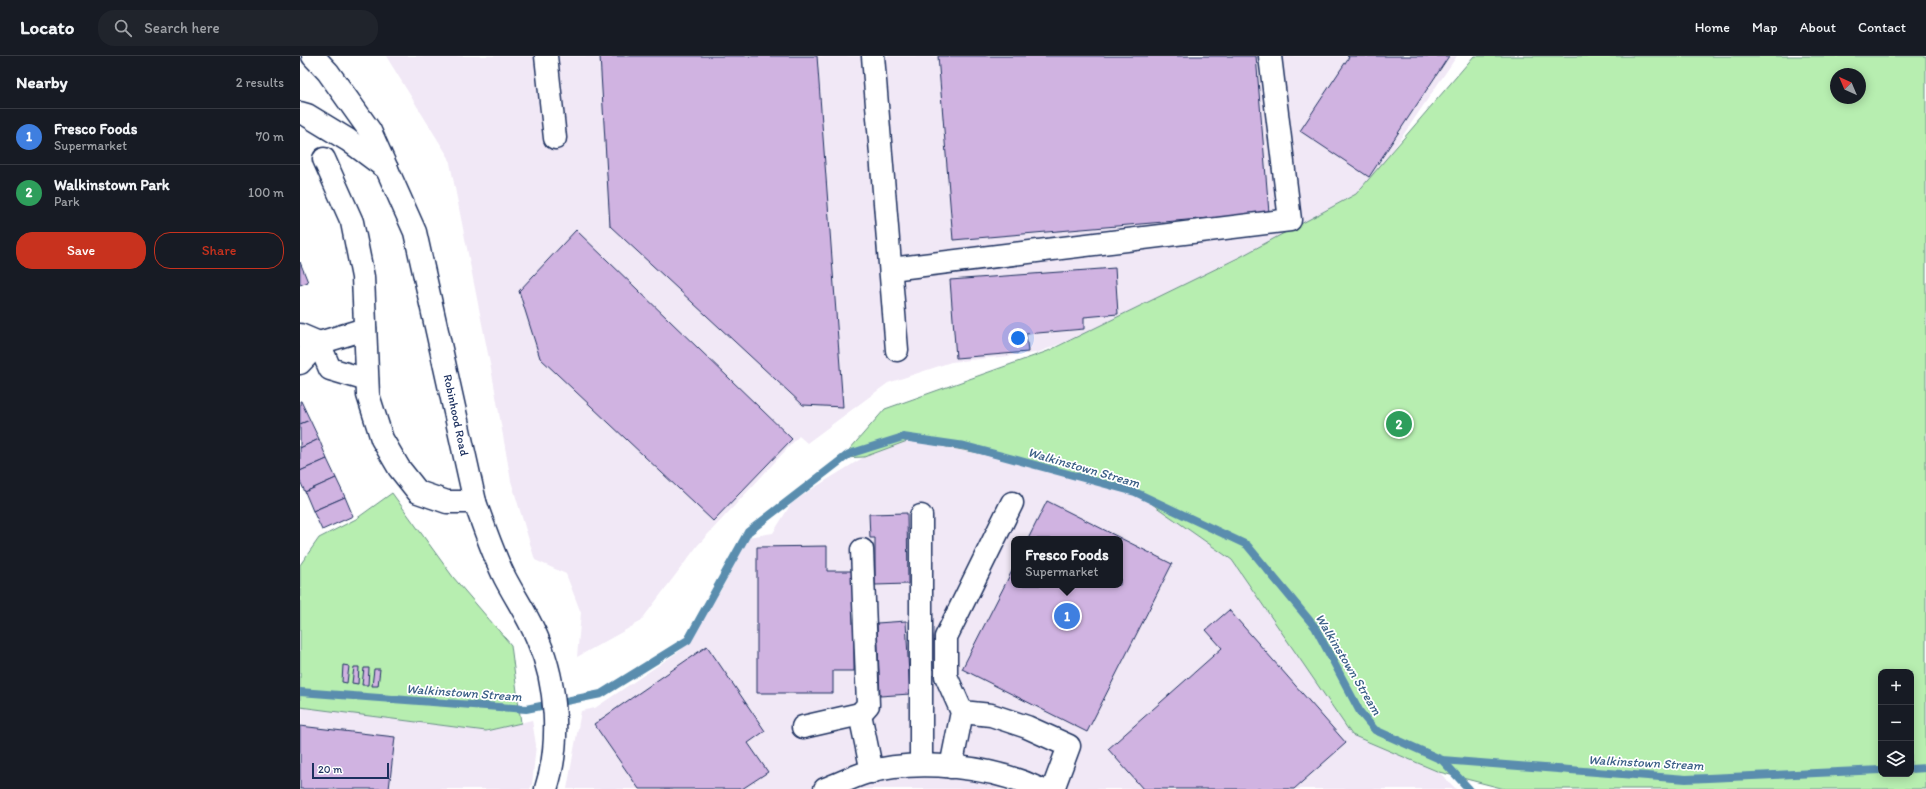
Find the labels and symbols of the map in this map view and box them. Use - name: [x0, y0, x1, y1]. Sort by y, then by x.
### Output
- north arrow: [1830, 68, 1866, 104]
- your location: [1008, 328, 1028, 348]
- street label: Robinhood Road: [441, 373, 472, 458]
- pin: 2: [1386, 409, 1412, 439]
- water label: Walkinstown Stream: [1026, 444, 1142, 491]
- pin: 1: [1054, 601, 1080, 631]
- water label: Walkinstown Stream: [1312, 611, 1385, 718]
- water label: Walkinstown Stream: [406, 681, 522, 704]
- water label: Walkinstown Stream: [1588, 752, 1704, 773]
- scale bar: [312, 761, 389, 780]

